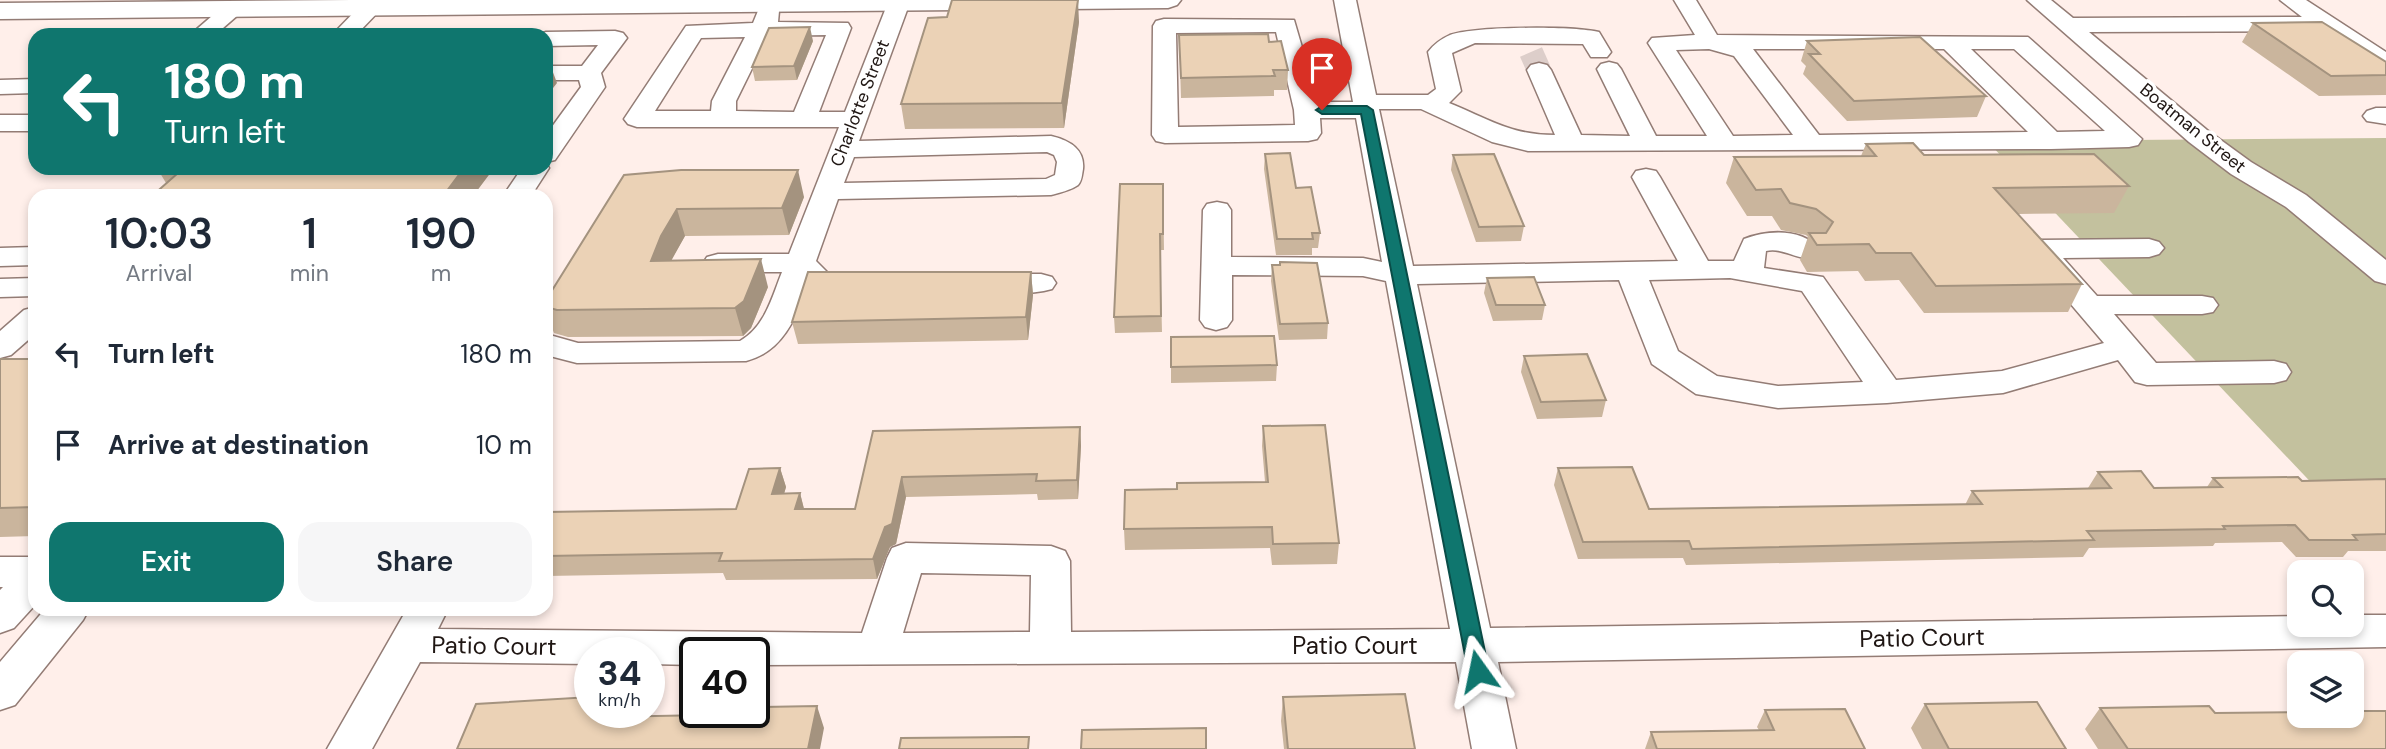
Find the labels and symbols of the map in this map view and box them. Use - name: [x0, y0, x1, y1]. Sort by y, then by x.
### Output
- street label: Charlotte Street: [825, 36, 895, 170]
- pin: [1292, 38, 1352, 110]
- street label: Boatman Street: [2135, 78, 2251, 178]
- street label: Patio Court: [1859, 621, 1985, 654]
- street label: Patio Court: [431, 629, 557, 662]
- street label: Patio Court: [1292, 630, 1418, 661]
- position arrow: [1441, 634, 1515, 708]
- speed limit sign: 40: [679, 637, 770, 728]

